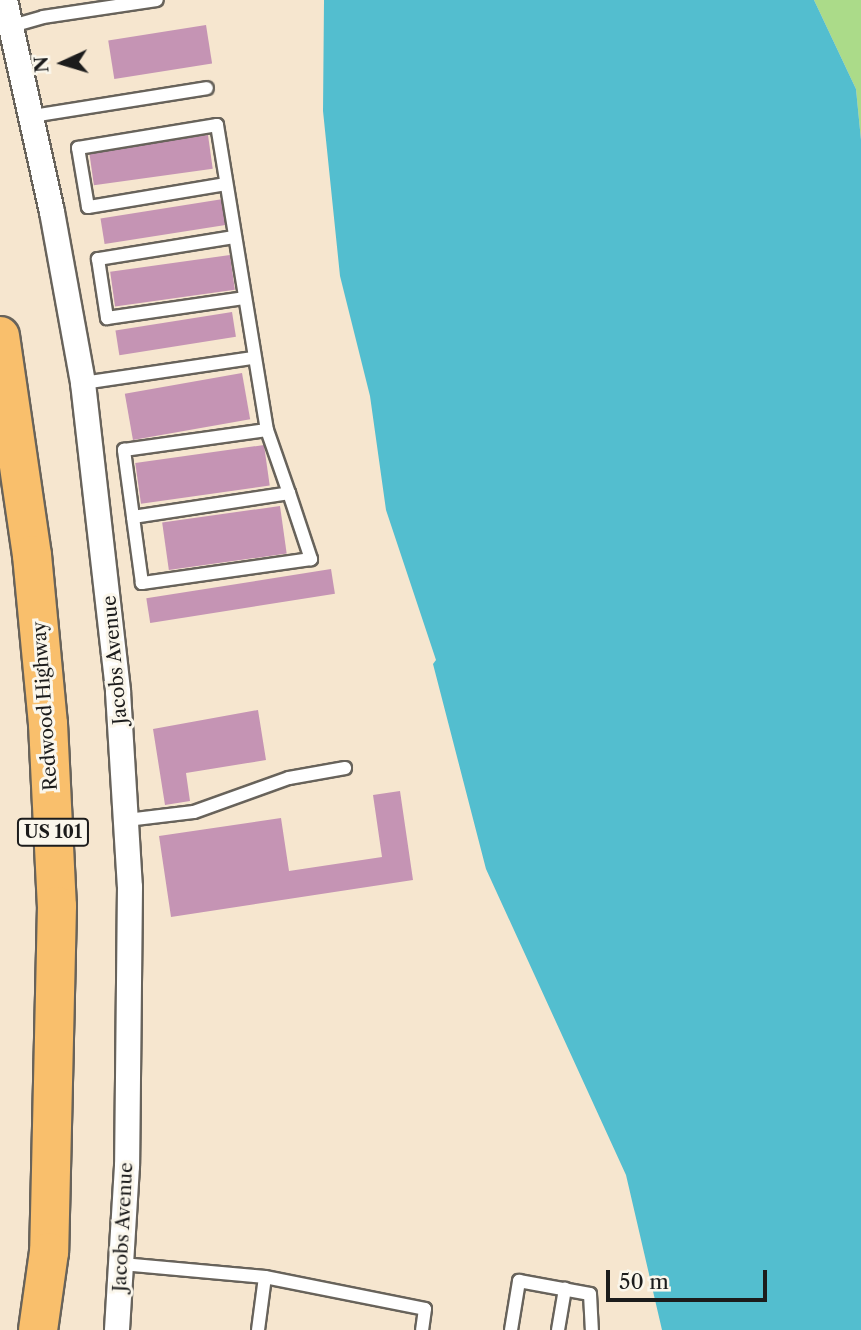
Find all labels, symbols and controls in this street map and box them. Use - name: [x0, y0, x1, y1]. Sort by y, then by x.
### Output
- north arrow: [28, 28, 98, 98]
- text: N: [30, 55, 54, 74]
- street label: Jacobs Avenue: [98, 594, 132, 726]
- street label: Redwood Highway: [28, 621, 62, 791]
- road number: US 101: [16, 818, 90, 846]
- street label: Jacobs Avenue: [108, 1161, 138, 1293]
- scale bar: [609, 1256, 770, 1300]
- text: 50 m: [619, 1269, 669, 1294]

